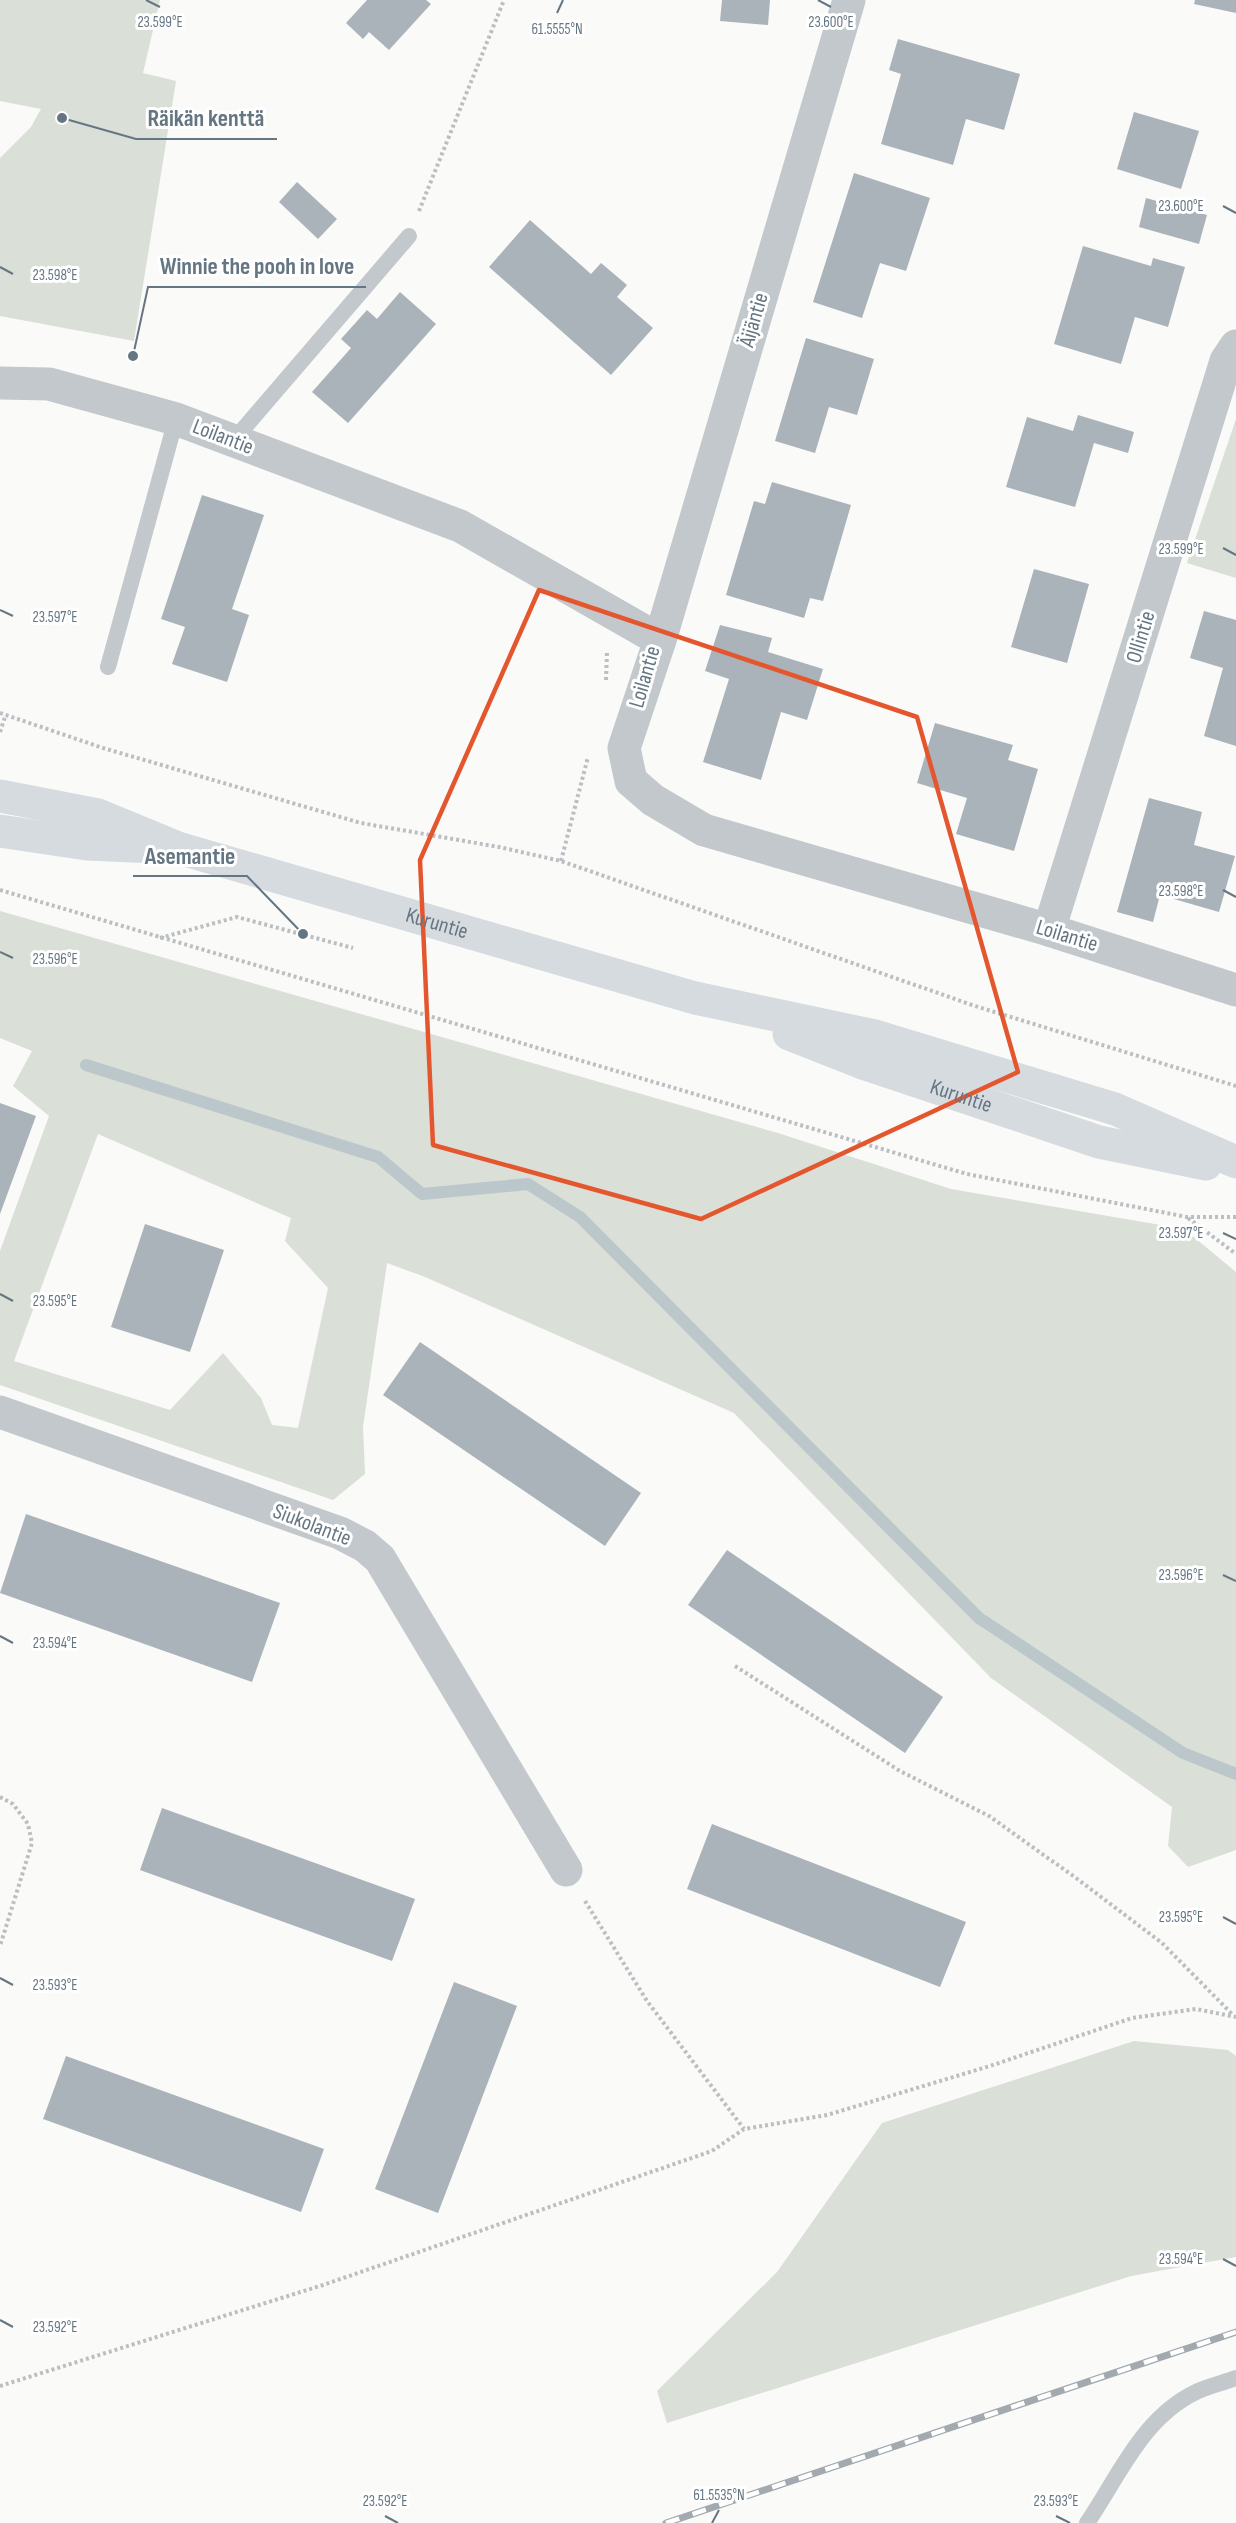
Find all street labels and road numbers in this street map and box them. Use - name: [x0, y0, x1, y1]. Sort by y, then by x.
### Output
- street label: Äijäntie: [733, 290, 775, 351]
- street label: Loilantie: [189, 413, 257, 461]
- street label: Ollintie: [1120, 608, 1162, 666]
- street label: Loilantie: [623, 643, 667, 711]
- street label: Kuruntie: [403, 901, 471, 945]
- street label: Loilantie: [1033, 914, 1101, 958]
- street label: Kuruntie: [927, 1073, 996, 1119]
- street label: Siukolantie: [269, 1498, 355, 1552]

